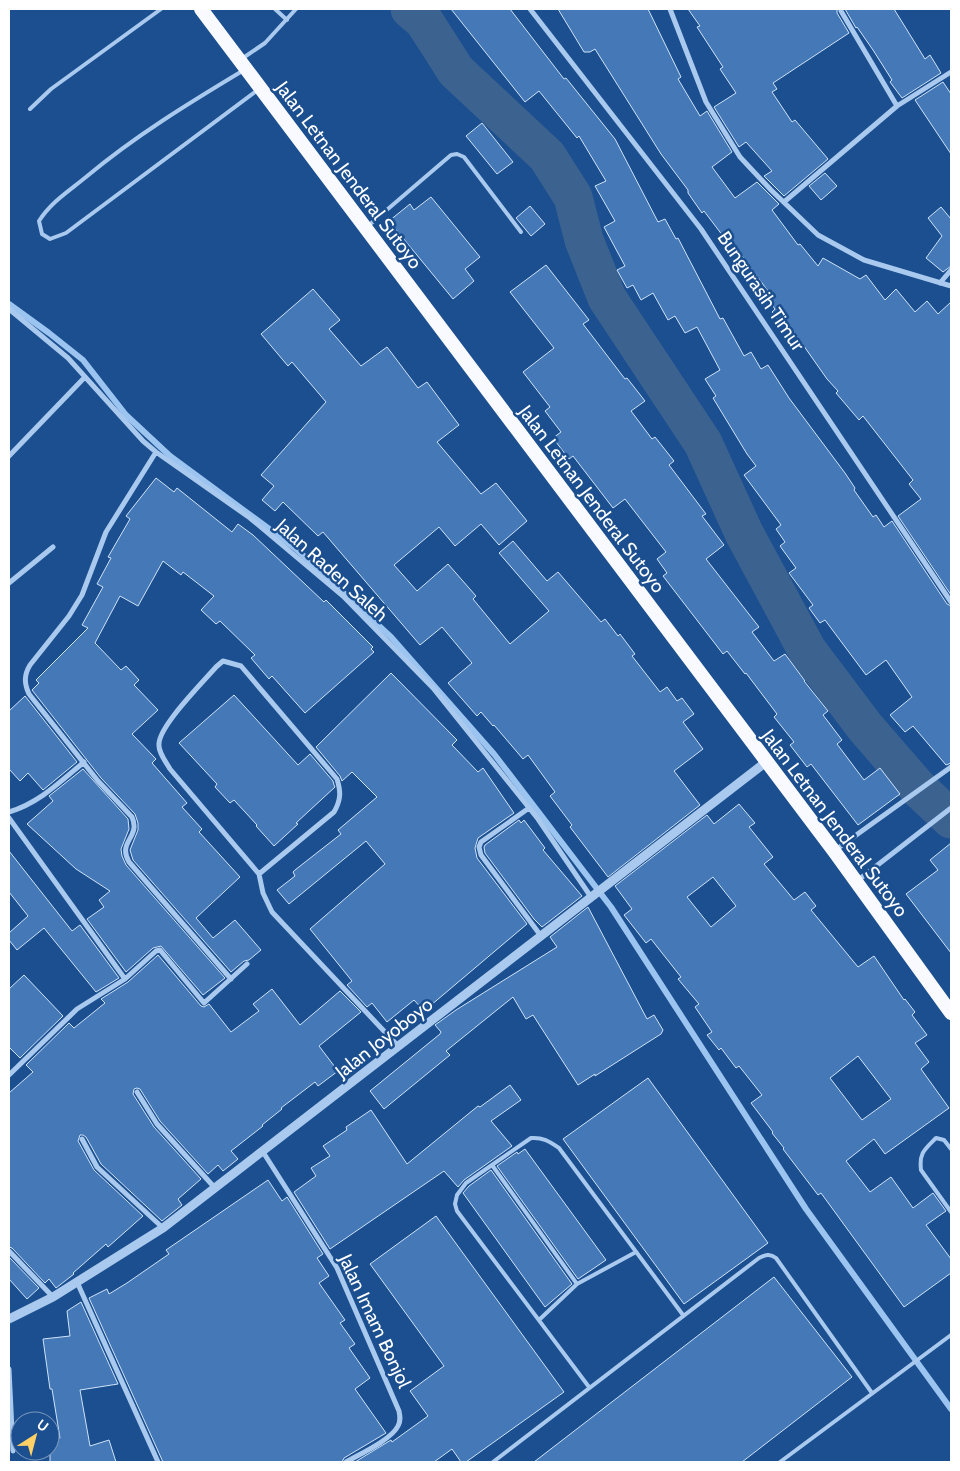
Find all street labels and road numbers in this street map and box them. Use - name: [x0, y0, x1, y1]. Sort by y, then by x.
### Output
- street label: Jalan Letnan Jenderal Sutoyo: [270, 76, 427, 273]
- street label: Bungurasih Timur: [713, 227, 809, 355]
- street label: Jalan Letnan Jenderal Sutoyo: [513, 400, 670, 597]
- street label: Jalan Raden Saleh: [271, 513, 393, 626]
- street label: Jalan Letnan Jenderal Sutoyo: [756, 724, 913, 921]
- street label: Jalan Joyoboyo: [330, 993, 437, 1084]
- street label: Jalan Imam Bonjol: [334, 1250, 416, 1392]

